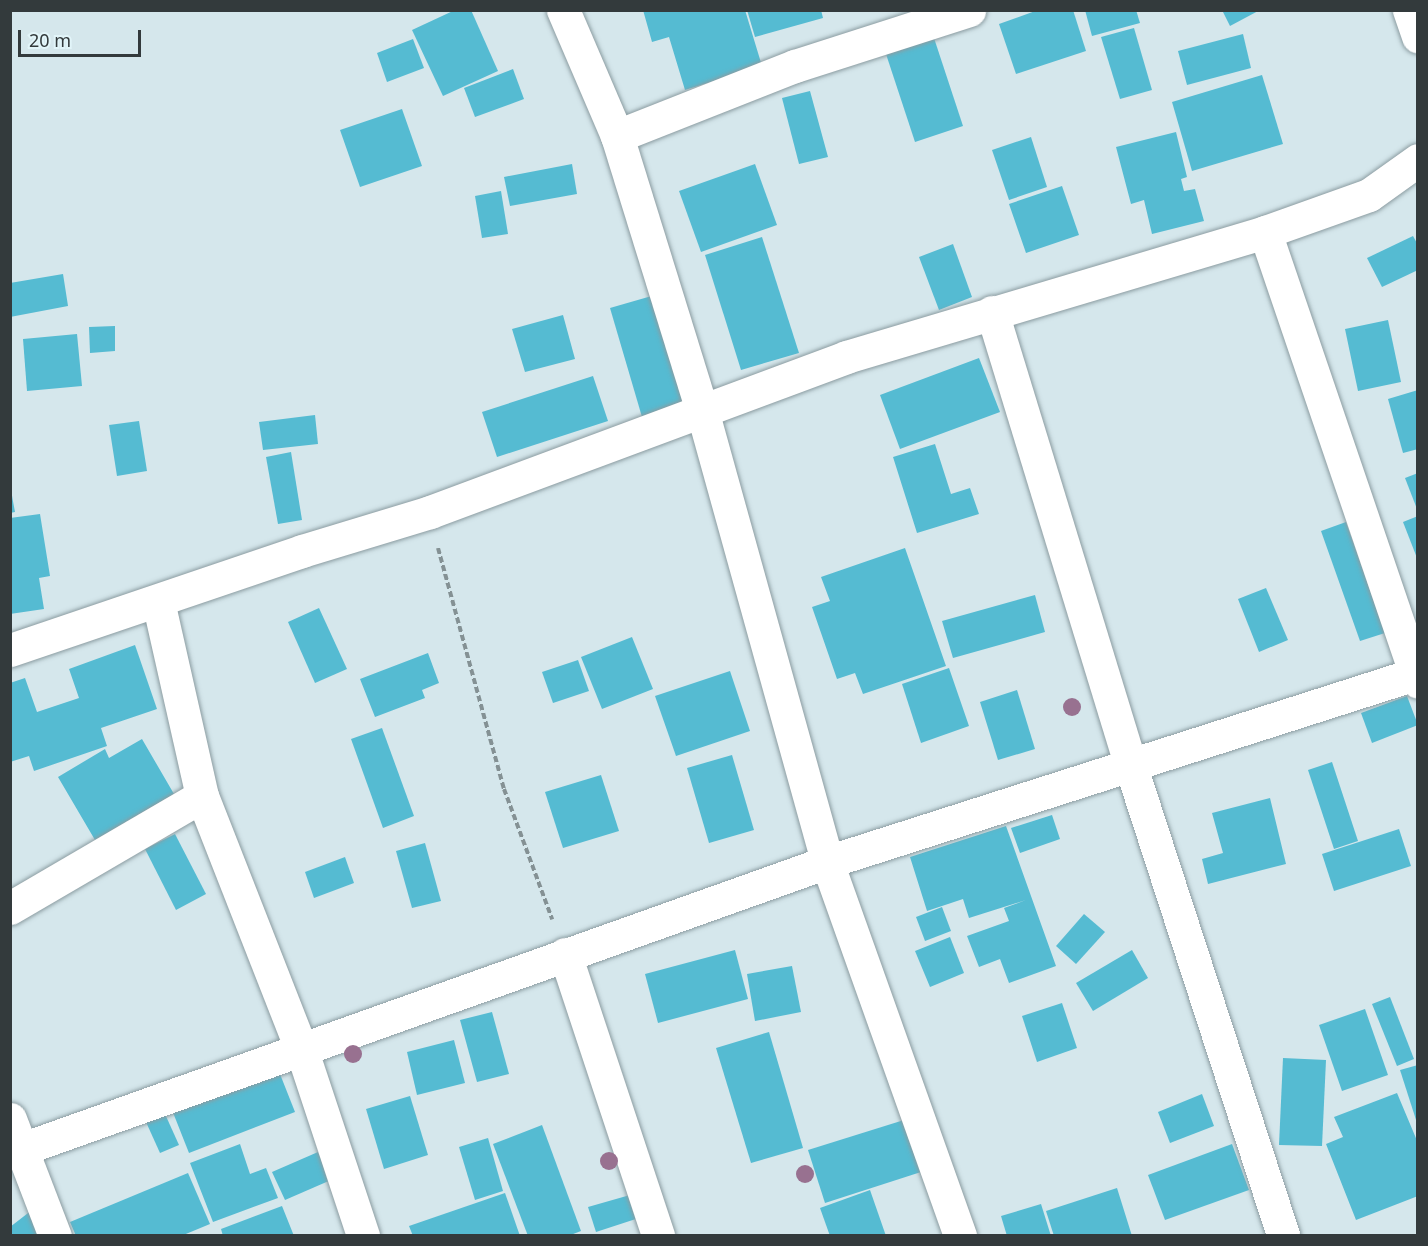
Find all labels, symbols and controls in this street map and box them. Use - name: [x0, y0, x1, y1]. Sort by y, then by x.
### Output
- scale bar: [21, 18, 144, 56]
- text: 20 m: [29, 28, 71, 52]

